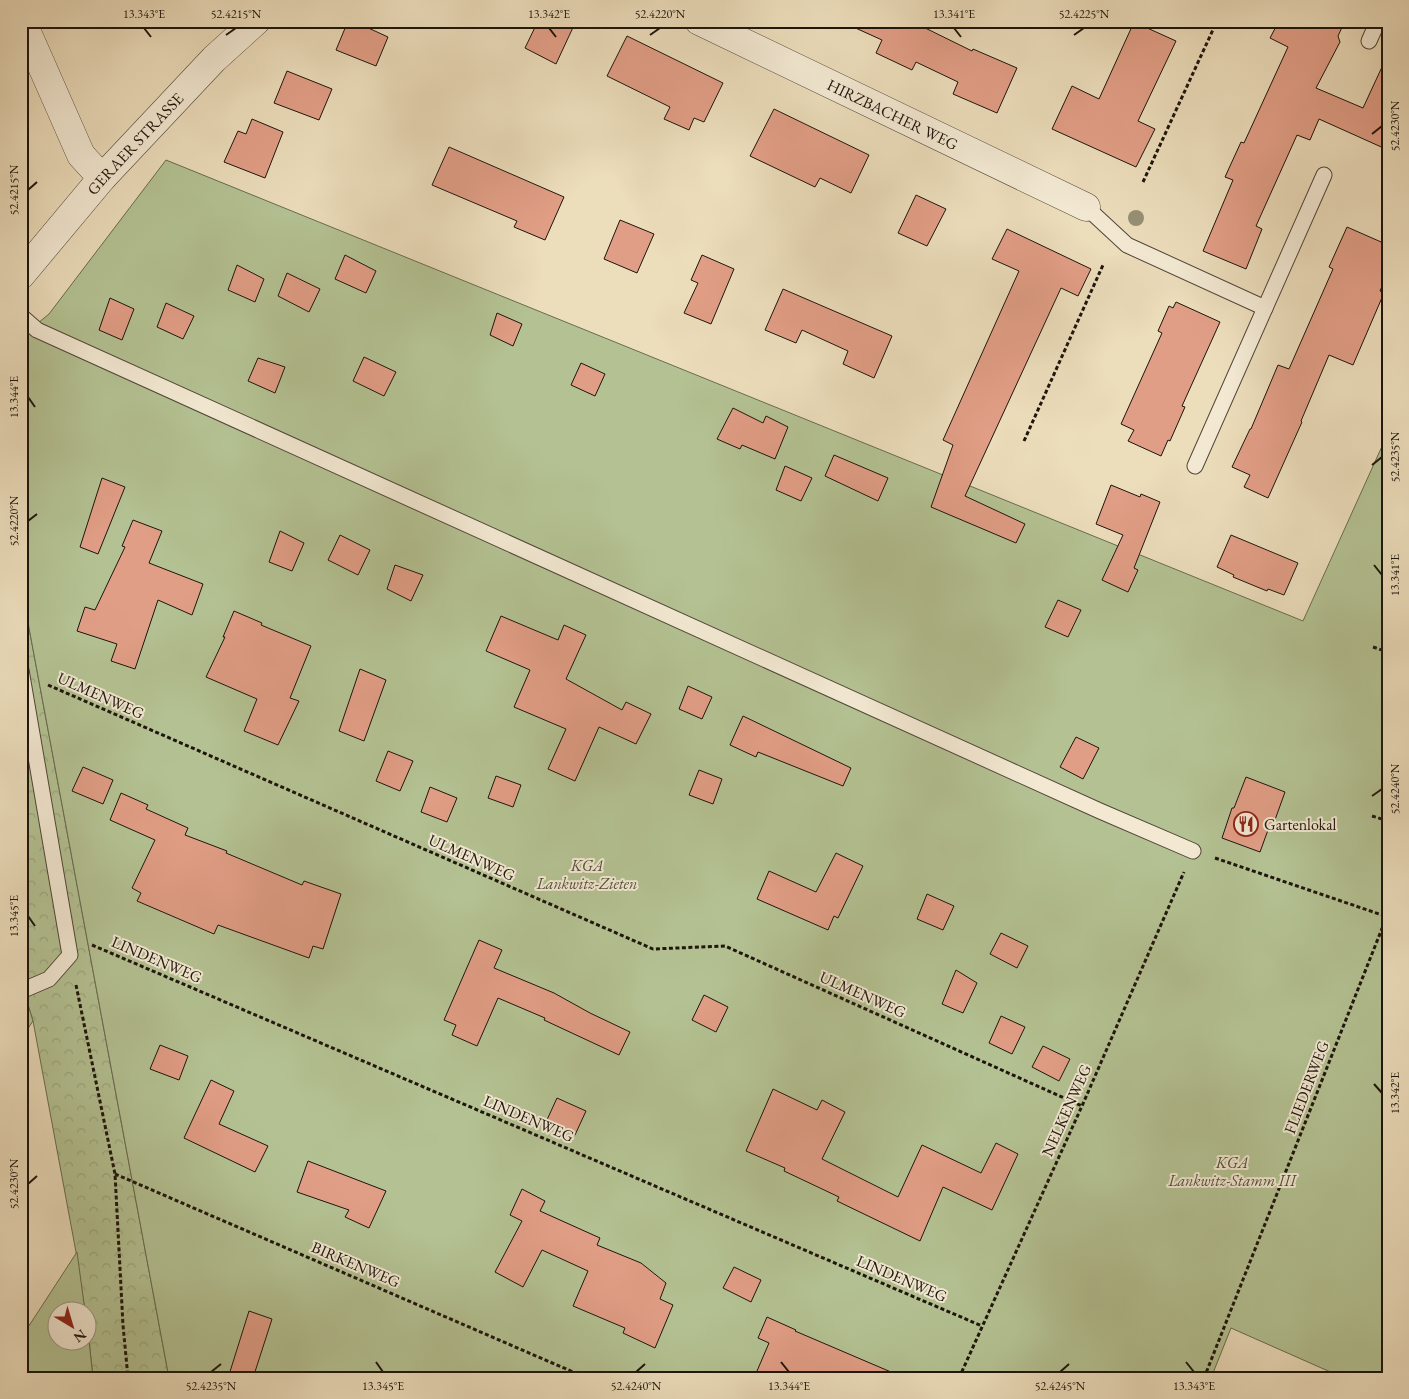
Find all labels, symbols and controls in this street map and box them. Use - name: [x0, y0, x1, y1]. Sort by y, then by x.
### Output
- text: 13.343°E: [123, 6, 165, 22]
- text: 52.4215°N: [211, 6, 262, 22]
- text: 13.342°E: [528, 6, 570, 22]
- text: 52.4220°N: [635, 6, 686, 22]
- text: 13.341°E: [933, 6, 975, 22]
- text: 52.4225°N: [1059, 6, 1110, 22]
- street label: HIRZBACHER WEG: [824, 74, 962, 155]
- street label: GERAER STRASSE: [82, 88, 188, 199]
- text: 52.4230°N: [1387, 100, 1403, 151]
- text: 52.4215°N: [6, 164, 22, 215]
- text: 13.344°E: [6, 376, 22, 418]
- text: 52.4235°N: [1387, 431, 1403, 482]
- text: 52.4220°N: [6, 495, 22, 546]
- text: 13.341°E: [1387, 554, 1403, 596]
- street label: ULMENWEG: [54, 667, 148, 724]
- text: 52.4240°N: [1387, 763, 1403, 814]
- restaurant icon: Gartenlokal: [1233, 811, 1259, 837]
- place label: Gartenlokal: [1264, 814, 1337, 835]
- street label: ULMENWEG: [425, 829, 519, 886]
- park label: KGA Lankwitz-Zieten: [536, 855, 637, 894]
- text: 13.345°E: [6, 895, 22, 937]
- street label: LINDENWEG: [108, 931, 206, 988]
- street label: ULMENWEG: [816, 966, 910, 1023]
- street label: FLIEDERWEG: [1279, 1037, 1334, 1137]
- street label: NELKENWEG: [1037, 1060, 1096, 1160]
- text: 13.342°E: [1387, 1072, 1403, 1114]
- street label: LINDENWEG: [480, 1090, 578, 1147]
- park label: KGA Lankwitz-Stamm III: [1167, 1152, 1298, 1191]
- text: 52.4230°N: [6, 1158, 22, 1209]
- street label: BIRKENWEG: [308, 1236, 404, 1293]
- street label: LINDENWEG: [853, 1250, 951, 1307]
- north arrow: [48, 1302, 98, 1352]
- text: N: [69, 1326, 90, 1347]
- text: 52.4235°N: [186, 1378, 237, 1394]
- text: 13.345°E: [362, 1378, 404, 1394]
- text: 52.4240°N: [611, 1378, 662, 1394]
- text: 13.344°E: [768, 1378, 810, 1394]
- text: 52.4245°N: [1035, 1378, 1086, 1394]
- text: 13.343°E: [1173, 1378, 1215, 1394]

